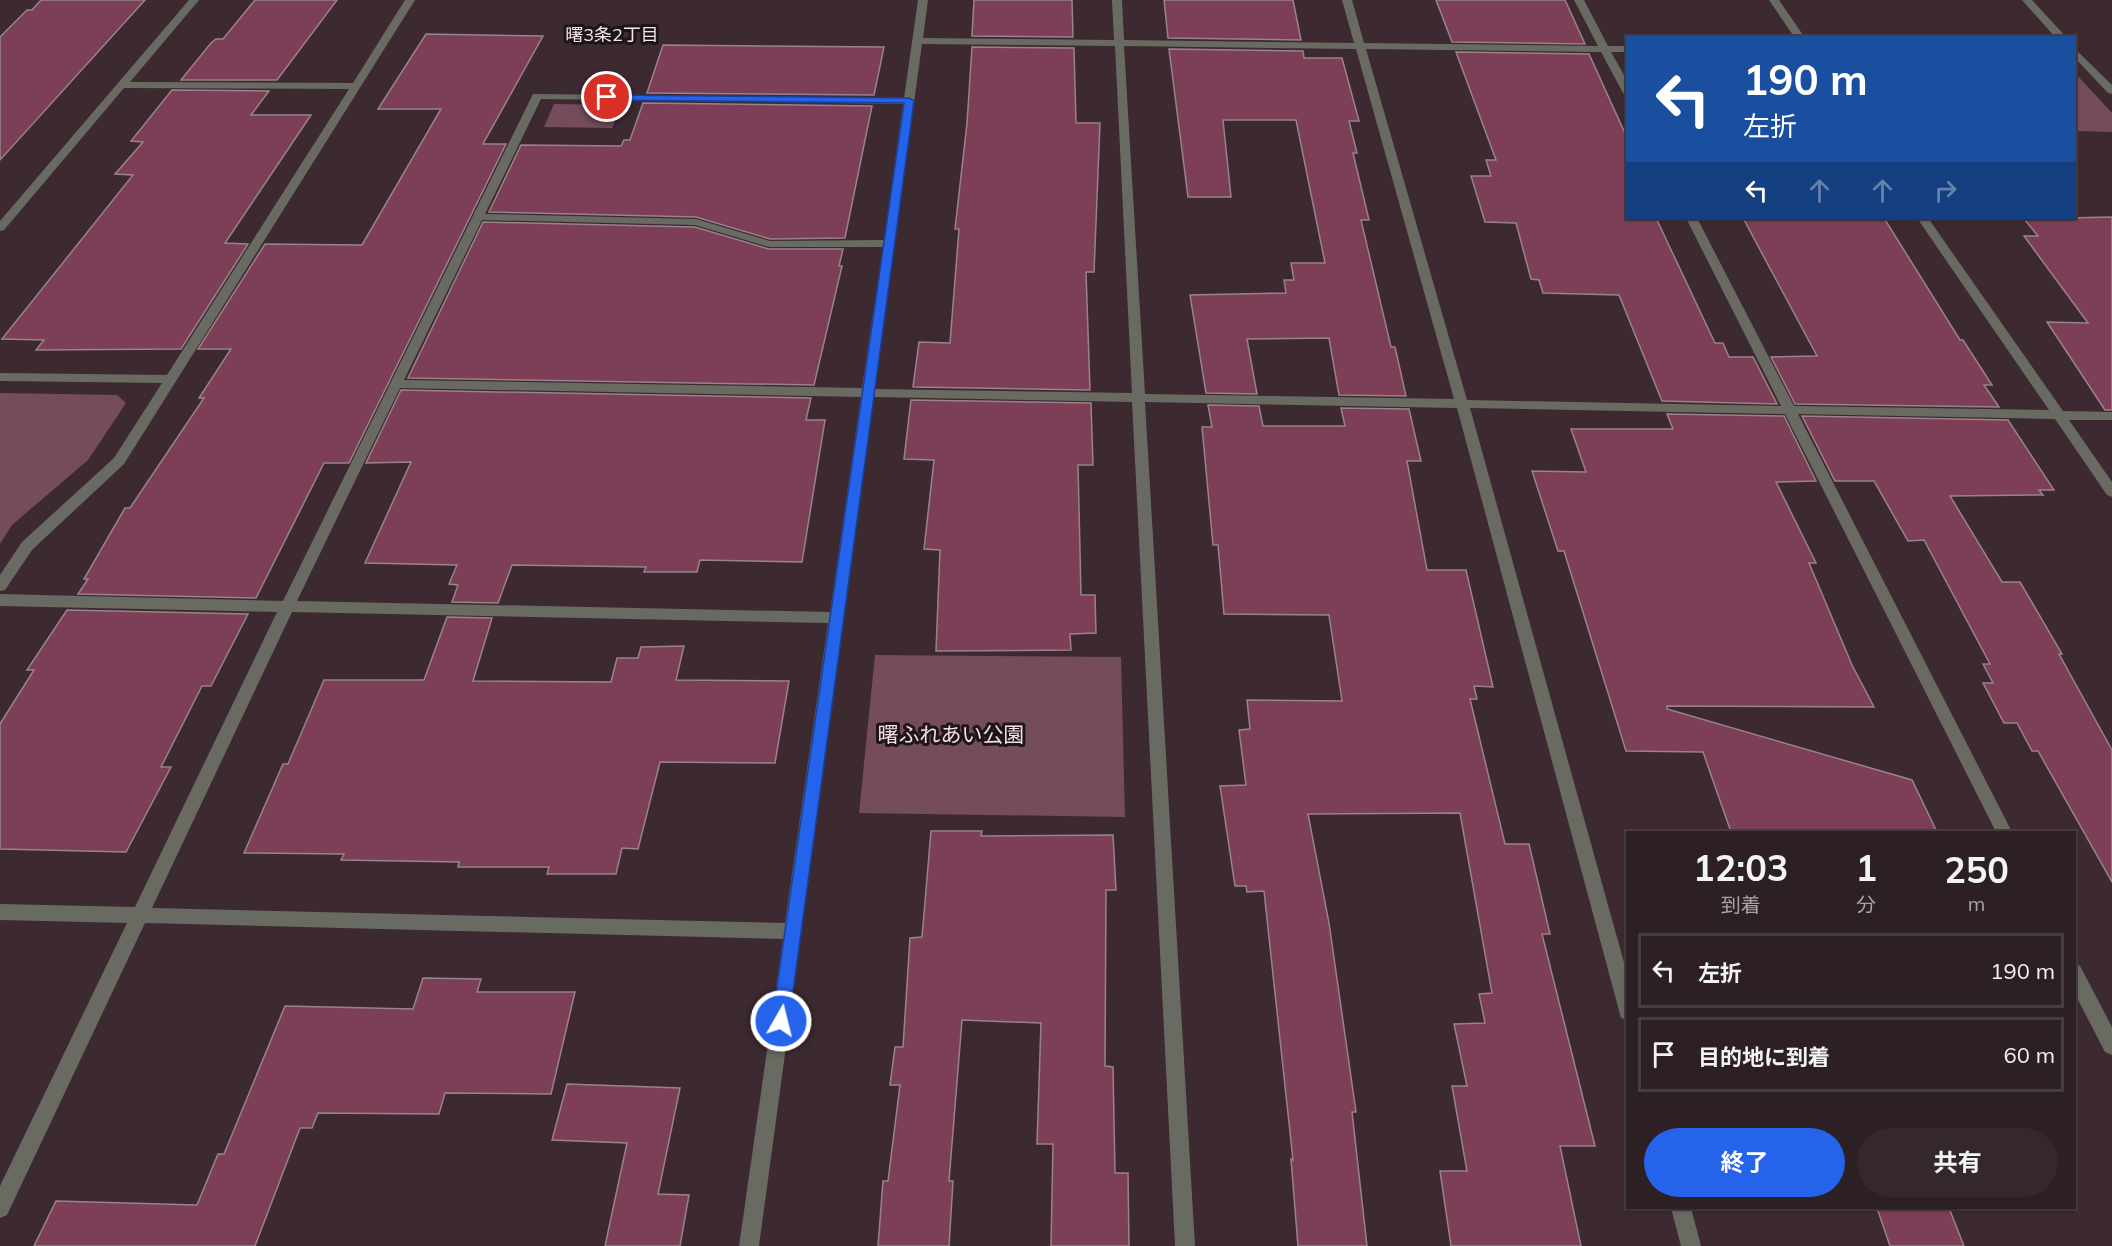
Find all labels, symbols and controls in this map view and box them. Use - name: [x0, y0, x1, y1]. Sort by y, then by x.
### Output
- district label: 曙3条2丁目: [565, 23, 659, 46]
- text: 190 m: [1743, 53, 1868, 106]
- icon: left: [1644, 60, 1722, 138]
- pin: [581, 71, 632, 122]
- icon: arrive: [590, 80, 623, 113]
- text: 左折: [1743, 109, 1797, 143]
- icon: left: [1740, 174, 1773, 207]
- icon: ahead: [1803, 174, 1836, 207]
- icon: ahead: [1866, 174, 1899, 207]
- icon: right: [1929, 174, 1962, 207]
- park label: 曙ふれあい公園: [878, 721, 1025, 747]
- text: 12:03: [1693, 845, 1788, 890]
- text: 1: [1855, 845, 1877, 890]
- text: 250: [1944, 847, 2009, 892]
- text: m: [1968, 891, 1985, 916]
- text: 到着: [1721, 892, 1761, 917]
- text: 分: [1856, 892, 1876, 917]
- icon: left: [1647, 954, 1680, 987]
- text: 190 m: [1990, 957, 2055, 985]
- text: 左折: [1698, 959, 1742, 987]
- position arrow: [749, 989, 813, 1053]
- icon: arrive: [1647, 1038, 1680, 1071]
- text: 60 m: [2004, 1041, 2055, 1069]
- text: 目的地に到着: [1698, 1043, 1830, 1071]
- button: 終了: [1644, 1128, 1845, 1197]
- button: 共有: [1857, 1128, 2058, 1197]

